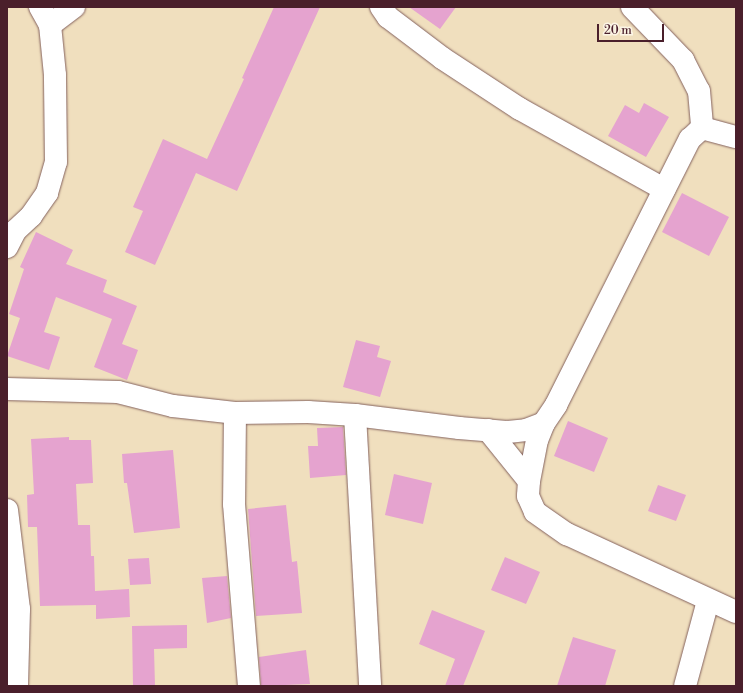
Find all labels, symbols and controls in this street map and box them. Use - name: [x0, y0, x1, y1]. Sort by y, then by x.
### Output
- scale bar: [599, 16, 666, 42]
- text: 20 m: [604, 23, 632, 38]

